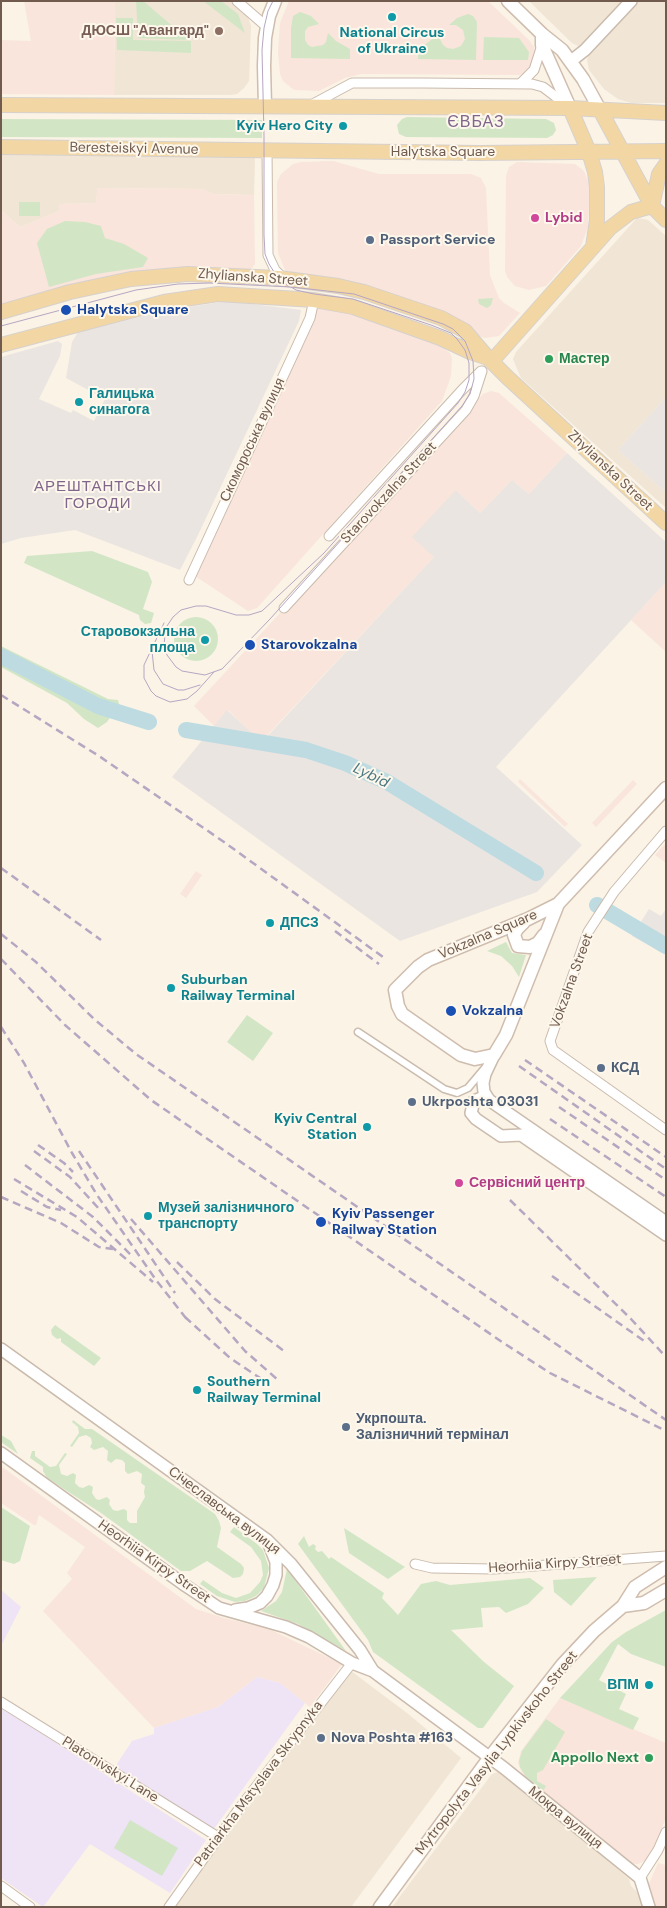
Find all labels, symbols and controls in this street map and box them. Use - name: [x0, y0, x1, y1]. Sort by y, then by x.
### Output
- marker: National Circus of Ukraine: [386, 11, 398, 23]
- place label: ДЮСШ "Авангард": [82, 23, 209, 39]
- marker: ДЮСШ "Авангард": [213, 25, 225, 37]
- place label: National Circus of Ukraine: [340, 25, 444, 58]
- district label: ЄВБАЗ: [447, 113, 505, 133]
- place label: Kyiv Hero City: [237, 118, 333, 134]
- marker: Kyiv Hero City: [337, 120, 349, 132]
- street label: Beresteiskyi Avenue: [69, 139, 199, 159]
- street label: Halytska Square: [391, 144, 495, 160]
- place label: Lybid: [545, 210, 583, 226]
- marker: Lybid: [529, 212, 541, 224]
- place label: Passport Service: [380, 232, 495, 248]
- marker: Passport Service: [364, 234, 376, 246]
- street label: Zhylianska Street: [197, 266, 309, 290]
- place label: Halytska Square: [77, 302, 189, 318]
- marker: Halytska Square: [59, 303, 73, 317]
- place label: Мастер: [559, 351, 610, 367]
- marker: Мастер: [543, 353, 555, 365]
- street label: Скомороська вулиця: [217, 375, 289, 505]
- place label: Галицька синагога: [89, 386, 154, 418]
- marker: Галицька синагога: [73, 396, 85, 408]
- street label: Zhylianska Street: [564, 427, 656, 515]
- street label: Starovokzalna Street: [338, 439, 440, 547]
- district label: АРЕШТАНТСЬКІ ГОРОДИ: [32, 478, 164, 513]
- place label: Старовокзальна площа: [81, 624, 195, 656]
- marker: Старовокзальна площа: [199, 634, 211, 646]
- place label: Starovokzalna: [261, 637, 357, 653]
- marker: Starovokzalna: [243, 638, 257, 652]
- water label: Lybid: [350, 760, 392, 792]
- street label: Vokzalna Square: [436, 907, 540, 963]
- place label: ДПСЗ: [280, 915, 319, 931]
- marker: ДПСЗ: [264, 917, 276, 929]
- street label: Vokzalna Street: [547, 931, 597, 1031]
- place label: Suburban Railway Terminal: [181, 972, 295, 1004]
- marker: Suburban Railway Terminal: [165, 982, 177, 994]
- place label: Vokzalna: [462, 1003, 523, 1019]
- marker: Vokzalna: [444, 1004, 458, 1018]
- place label: КСД: [611, 1060, 639, 1076]
- marker: КСД: [595, 1062, 607, 1074]
- place label: Ukrposhta 03031: [422, 1094, 538, 1110]
- marker: Ukrposhta 03031: [406, 1096, 418, 1108]
- place label: Kyiv Central Station: [274, 1111, 357, 1144]
- marker: Kyiv Central Station: [361, 1121, 373, 1133]
- place label: Сервісний центр: [469, 1175, 585, 1191]
- marker: Сервісний центр: [453, 1177, 465, 1189]
- place label: Музей залізничного транспорту: [158, 1200, 294, 1232]
- place label: Kyiv Passenger Railway Station: [332, 1206, 437, 1238]
- marker: Музей залізничного транспорту: [142, 1210, 154, 1222]
- marker: Kyiv Passenger Railway Station: [314, 1215, 328, 1229]
- place label: Southern Railway Terminal: [207, 1374, 321, 1406]
- marker: Southern Railway Terminal: [191, 1384, 203, 1396]
- place label: Укрпошта. Залізничний термінал: [356, 1411, 509, 1444]
- marker: Укрпошта. Залізничний термінал: [340, 1421, 352, 1433]
- street label: Січеславська вулиця: [165, 1463, 283, 1559]
- street label: Heorhiia Kirpy Street: [95, 1517, 213, 1607]
- street label: Heorhiia Kirpy Street: [488, 1551, 622, 1577]
- street label: Mytropolyta Vasylia Lypkivskoho Street: [412, 1648, 582, 1858]
- place label: ВПМ: [607, 1677, 639, 1693]
- marker: ВПМ: [643, 1679, 655, 1691]
- street label: Patriarkha Mstyslava Skrypnyka: [191, 1698, 327, 1870]
- place label: Nova Poshta #163: [331, 1730, 453, 1746]
- marker: Nova Poshta #163: [315, 1732, 327, 1744]
- street label: Platonivskyi Lane: [59, 1734, 161, 1806]
- place label: Appollo Next: [551, 1750, 639, 1766]
- marker: Appollo Next: [643, 1752, 655, 1764]
- street label: Мокра вулиця: [525, 1783, 605, 1853]

